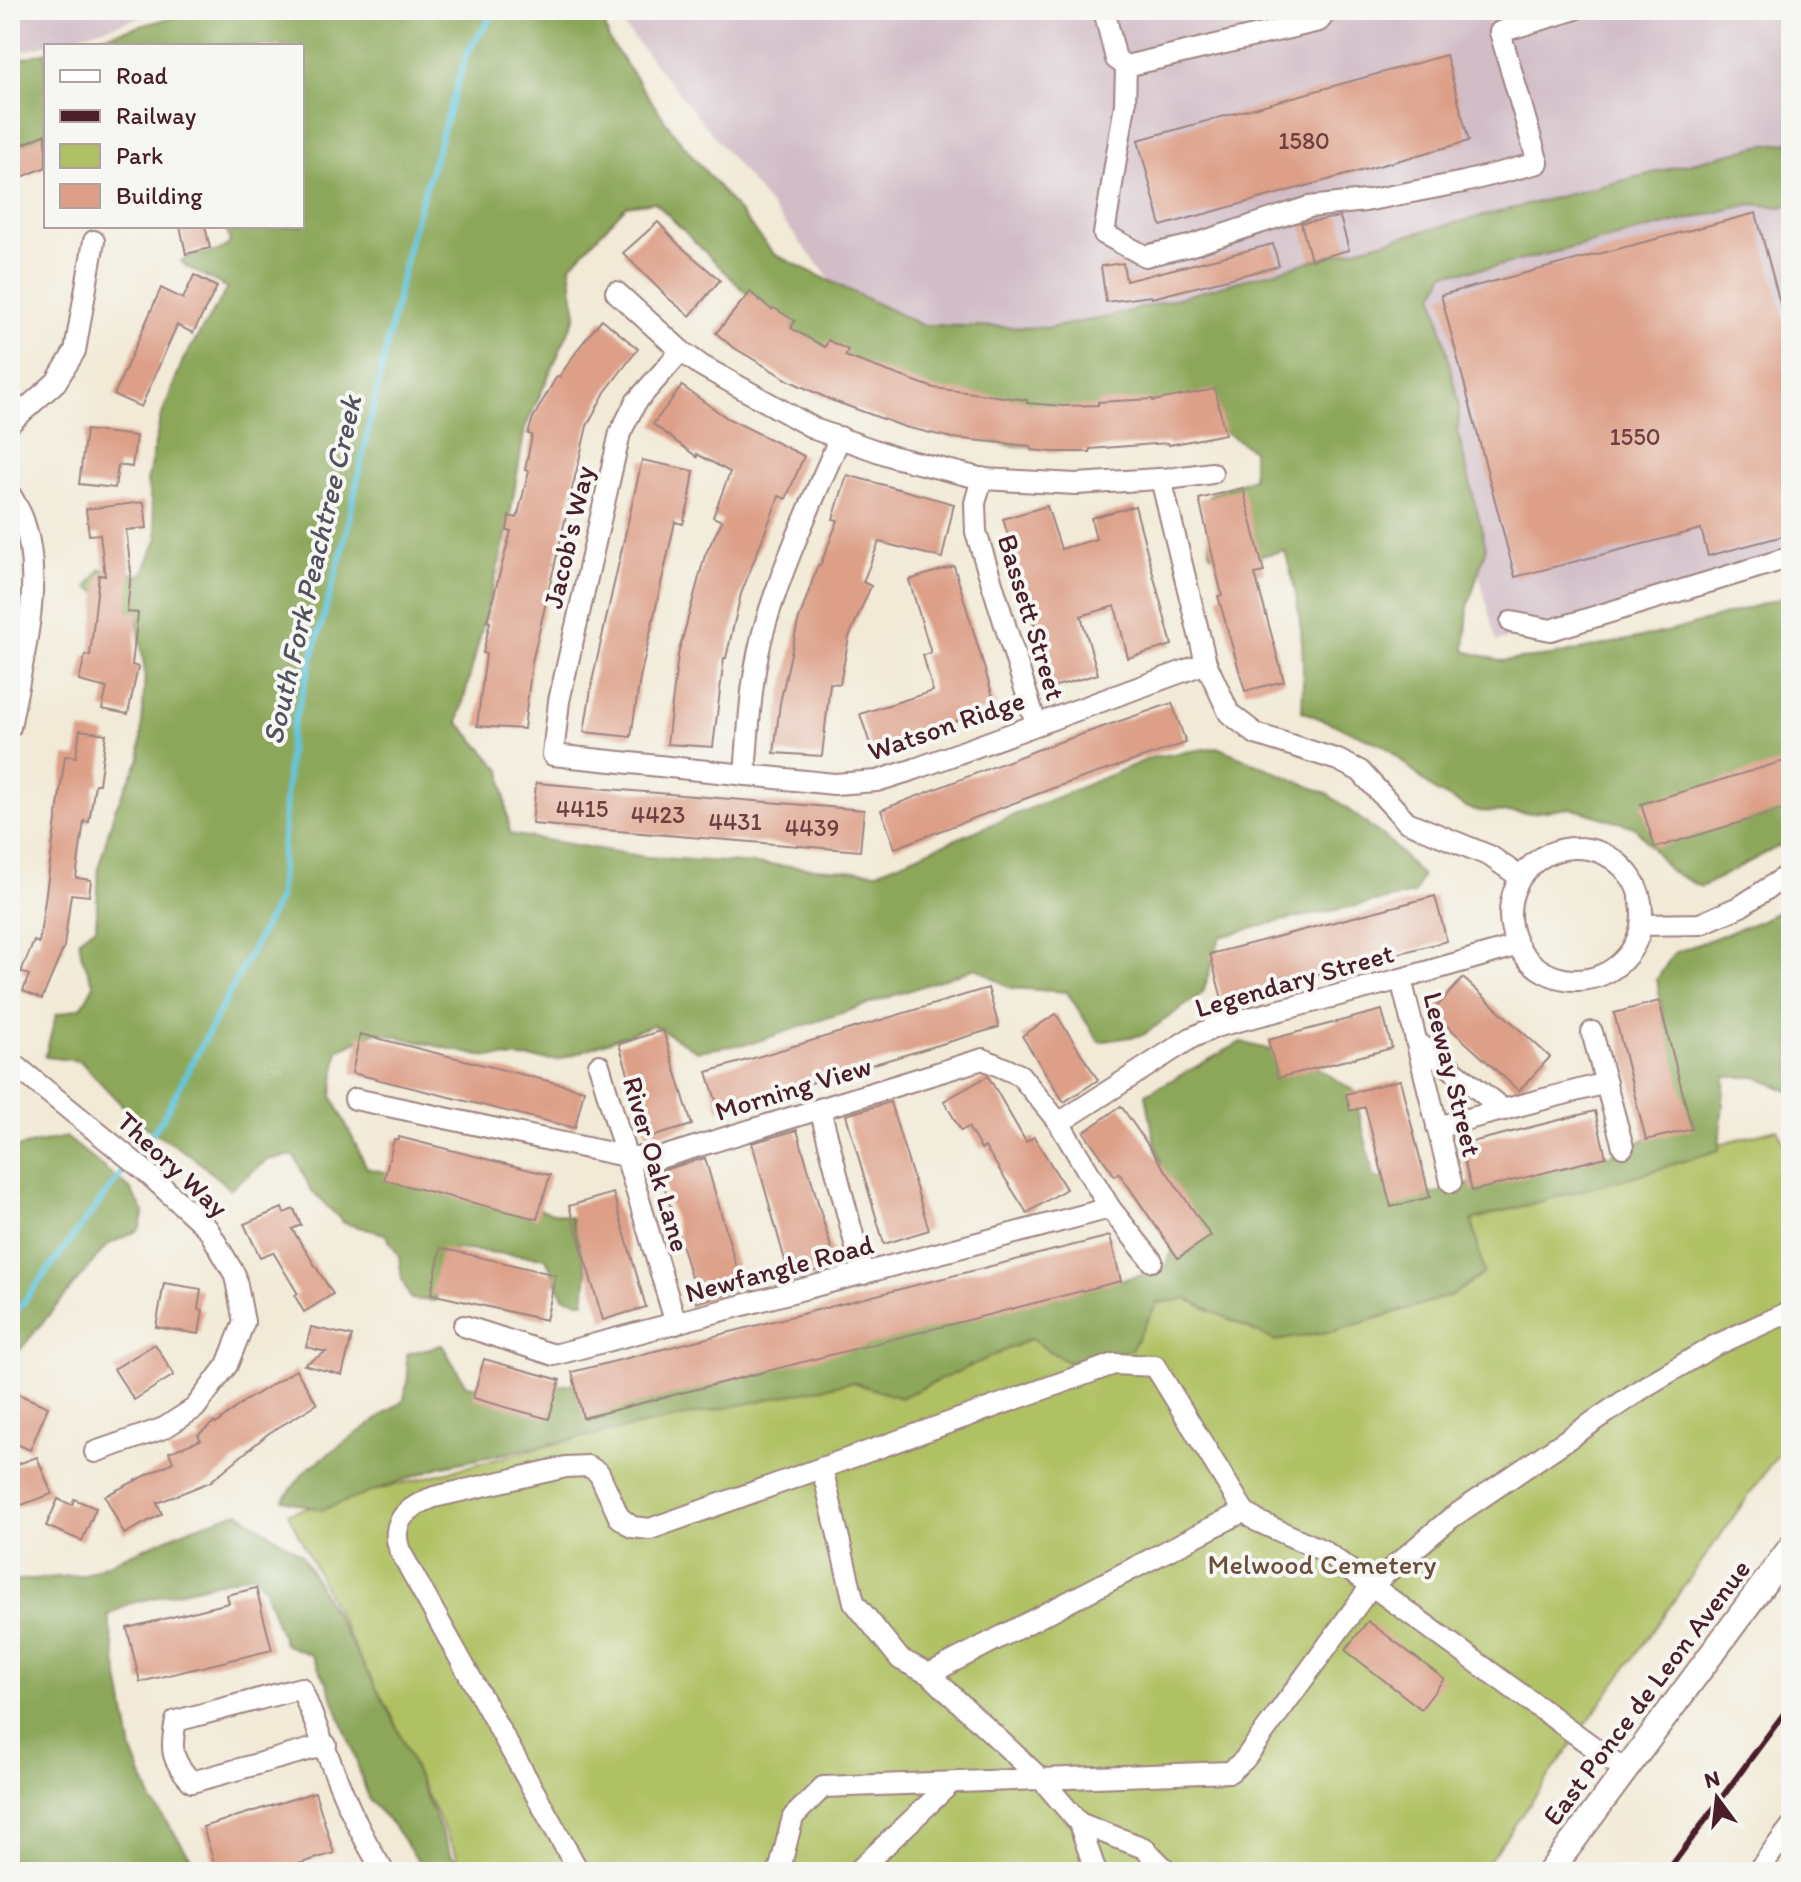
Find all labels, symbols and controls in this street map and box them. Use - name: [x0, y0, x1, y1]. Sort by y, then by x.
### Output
- legend: [44, 44, 304, 228]
- text: Road: [116, 61, 168, 90]
- text: Railway: [116, 101, 197, 130]
- house number: 1580: [1278, 126, 1330, 155]
- text: Park: [116, 141, 163, 170]
- text: Building: [116, 181, 203, 210]
- water label: South Fork Peachtree Creek: [253, 391, 370, 748]
- house number: 1550: [1609, 422, 1661, 451]
- street label: Jacob's Way: [535, 462, 601, 612]
- street label: Bassett Street: [991, 530, 1073, 704]
- street label: Watson Ridge: [863, 682, 1029, 768]
- house number: 4415: [556, 794, 608, 823]
- house number: 4423: [631, 800, 685, 829]
- house number: 4431: [708, 807, 762, 836]
- house number: 4439: [785, 813, 839, 842]
- street label: Legendary Street: [1191, 935, 1397, 1025]
- street label: Leeway Street: [1416, 988, 1490, 1160]
- street label: Morning View: [711, 1048, 875, 1128]
- street label: River Oak Lane: [616, 1072, 698, 1256]
- street label: Theory Way: [110, 1104, 236, 1224]
- street label: Newfangle Road: [681, 1227, 877, 1309]
- park label: Melwood Cemetery: [1208, 1547, 1436, 1581]
- street label: East Ponce de Leon Avenue: [1535, 1552, 1757, 1832]
- north arrow: [1677, 1758, 1757, 1838]
- text: N: [1701, 1764, 1723, 1794]

